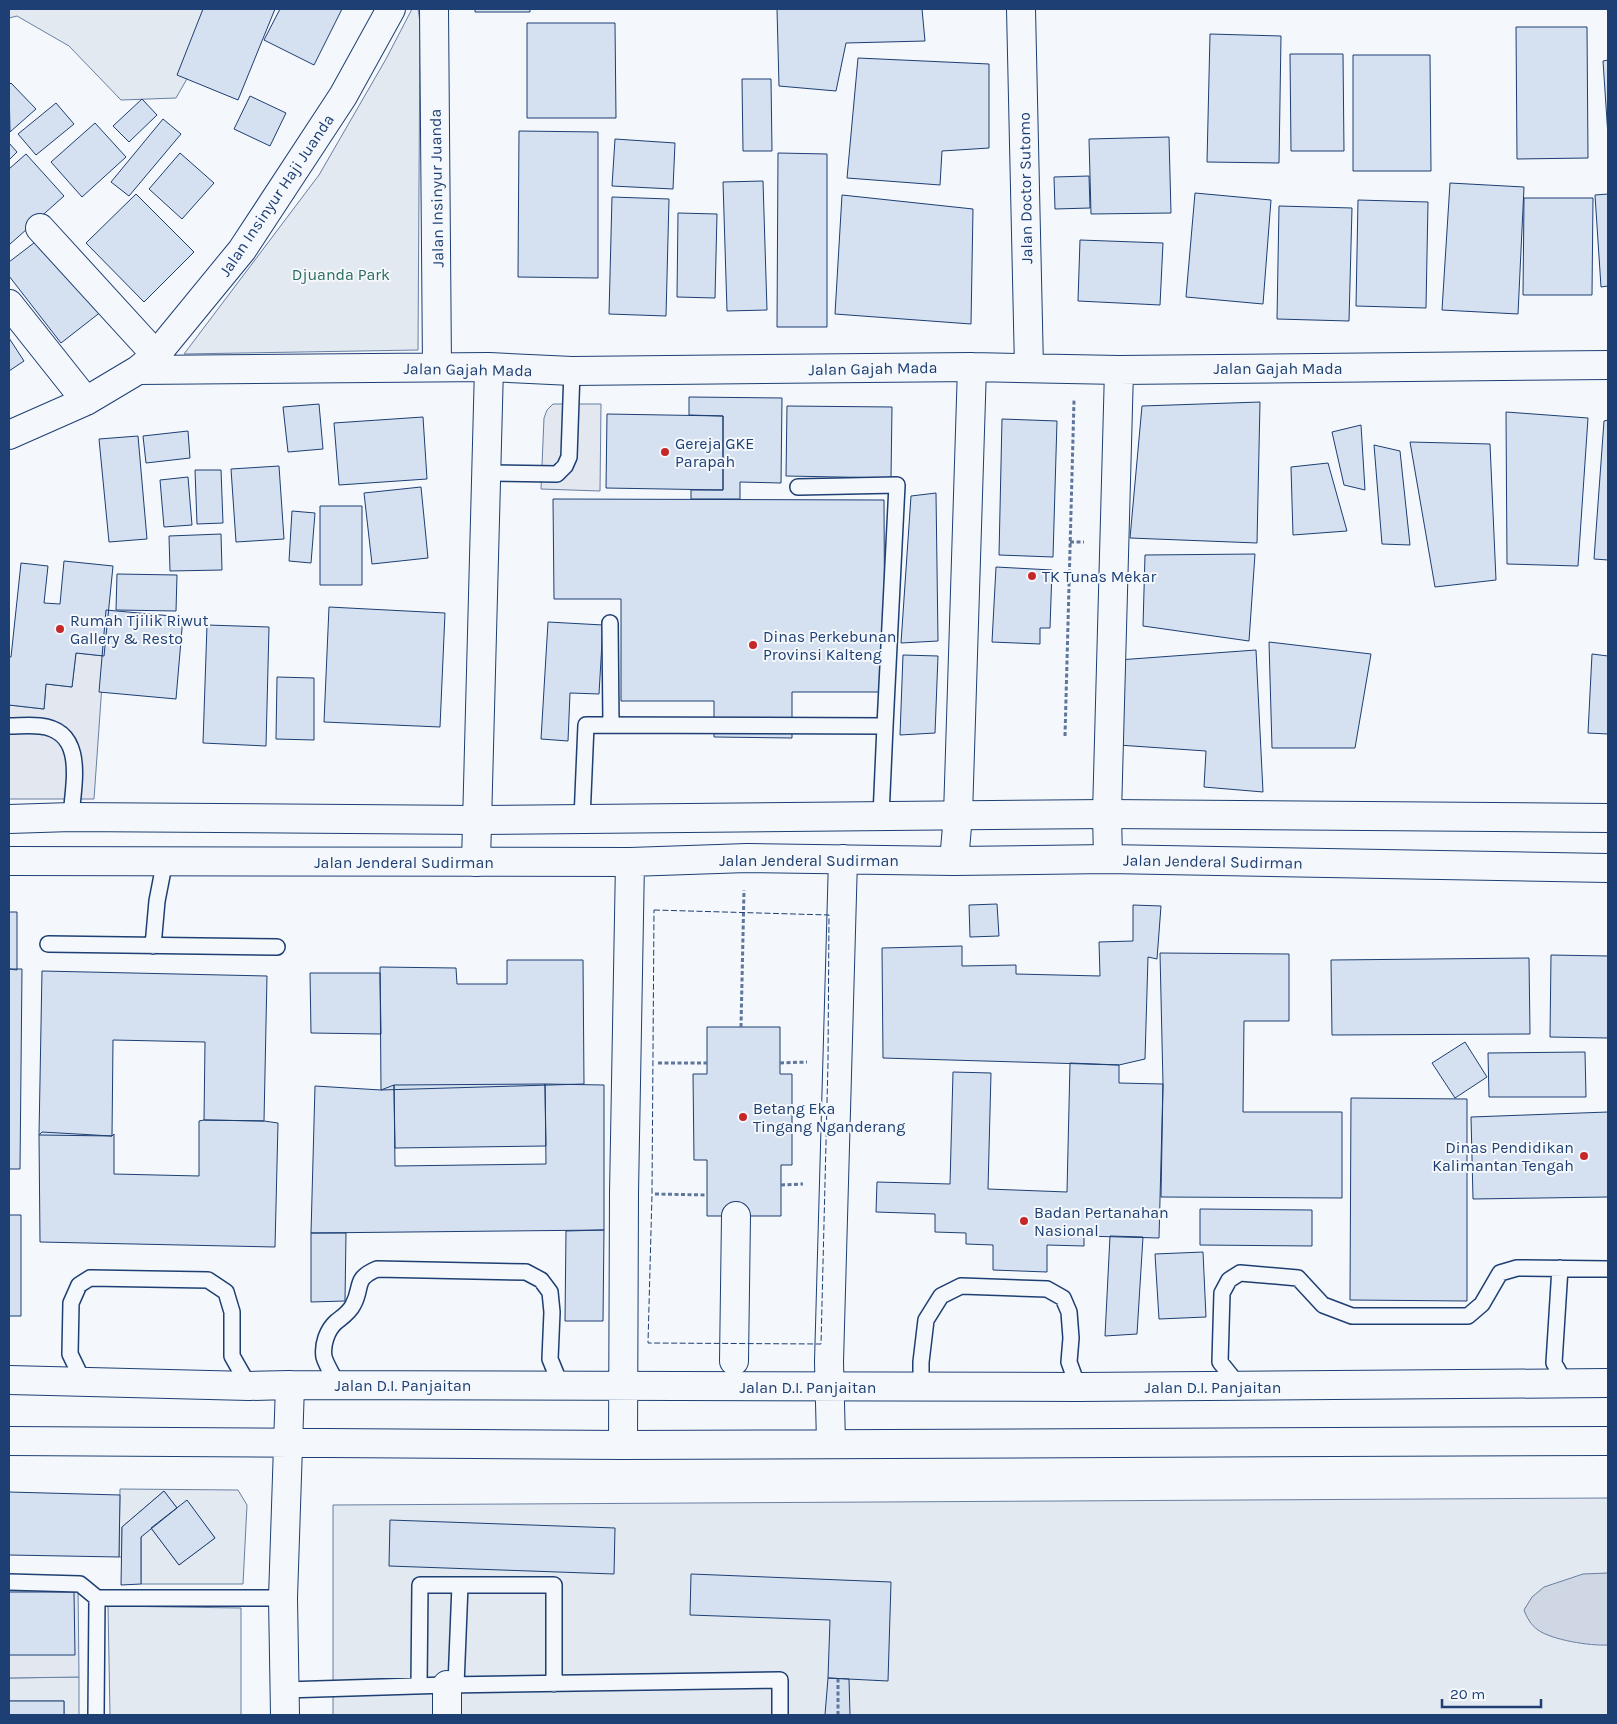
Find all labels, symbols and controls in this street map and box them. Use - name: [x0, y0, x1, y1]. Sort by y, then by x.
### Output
- street label: Jalan Insinyur Juanda: [426, 109, 447, 267]
- street label: Jalan Insinyur Haji Juanda: [215, 111, 338, 280]
- street label: Jalan Doctor Sutomo: [1015, 112, 1036, 264]
- park label: Djuanda Park: [292, 265, 390, 284]
- street label: Jalan Gajah Mada: [808, 358, 938, 379]
- street label: Jalan Gajah Mada: [403, 359, 533, 380]
- street label: Jalan Gajah Mada: [1213, 359, 1343, 378]
- place label: Gereja GKE Parapah: [675, 434, 754, 471]
- marker: Gereja GKE Parapah: [659, 446, 671, 458]
- place label: TK Tunas Mekar: [1042, 567, 1156, 586]
- marker: TK Tunas Mekar: [1026, 570, 1038, 582]
- place label: Rumah Tjilik Riwut Gallery & Resto: [70, 611, 208, 648]
- marker: Rumah Tjilik Riwut Gallery & Resto: [54, 623, 66, 635]
- place label: Dinas Perkebunan Provinsi Kalteng: [763, 627, 896, 664]
- marker: Dinas Perkebunan Provinsi Kalteng: [747, 639, 759, 651]
- street label: Jalan Jenderal Sudirman: [1123, 850, 1303, 873]
- street label: Jalan Jenderal Sudirman: [719, 851, 899, 870]
- street label: Jalan Jenderal Sudirman: [314, 853, 494, 872]
- place label: Betang Eka Tingang Nganderang: [753, 1099, 905, 1136]
- marker: Betang Eka Tingang Nganderang: [737, 1111, 749, 1123]
- place label: Dinas Pendidikan Kalimantan Tengah: [1432, 1138, 1574, 1175]
- marker: Dinas Pendidikan Kalimantan Tengah: [1578, 1150, 1590, 1162]
- place label: Badan Pertanahan Nasional: [1034, 1203, 1169, 1240]
- marker: Badan Pertanahan Nasional: [1018, 1215, 1030, 1227]
- street label: Jalan D.I. Panjaitan: [335, 1376, 471, 1395]
- street label: Jalan D.I. Panjaitan: [740, 1378, 876, 1397]
- street label: Jalan D.I. Panjaitan: [1145, 1378, 1281, 1397]
- scale bar: [1442, 1676, 1541, 1708]
- text: 20 m: [1450, 1685, 1485, 1703]

